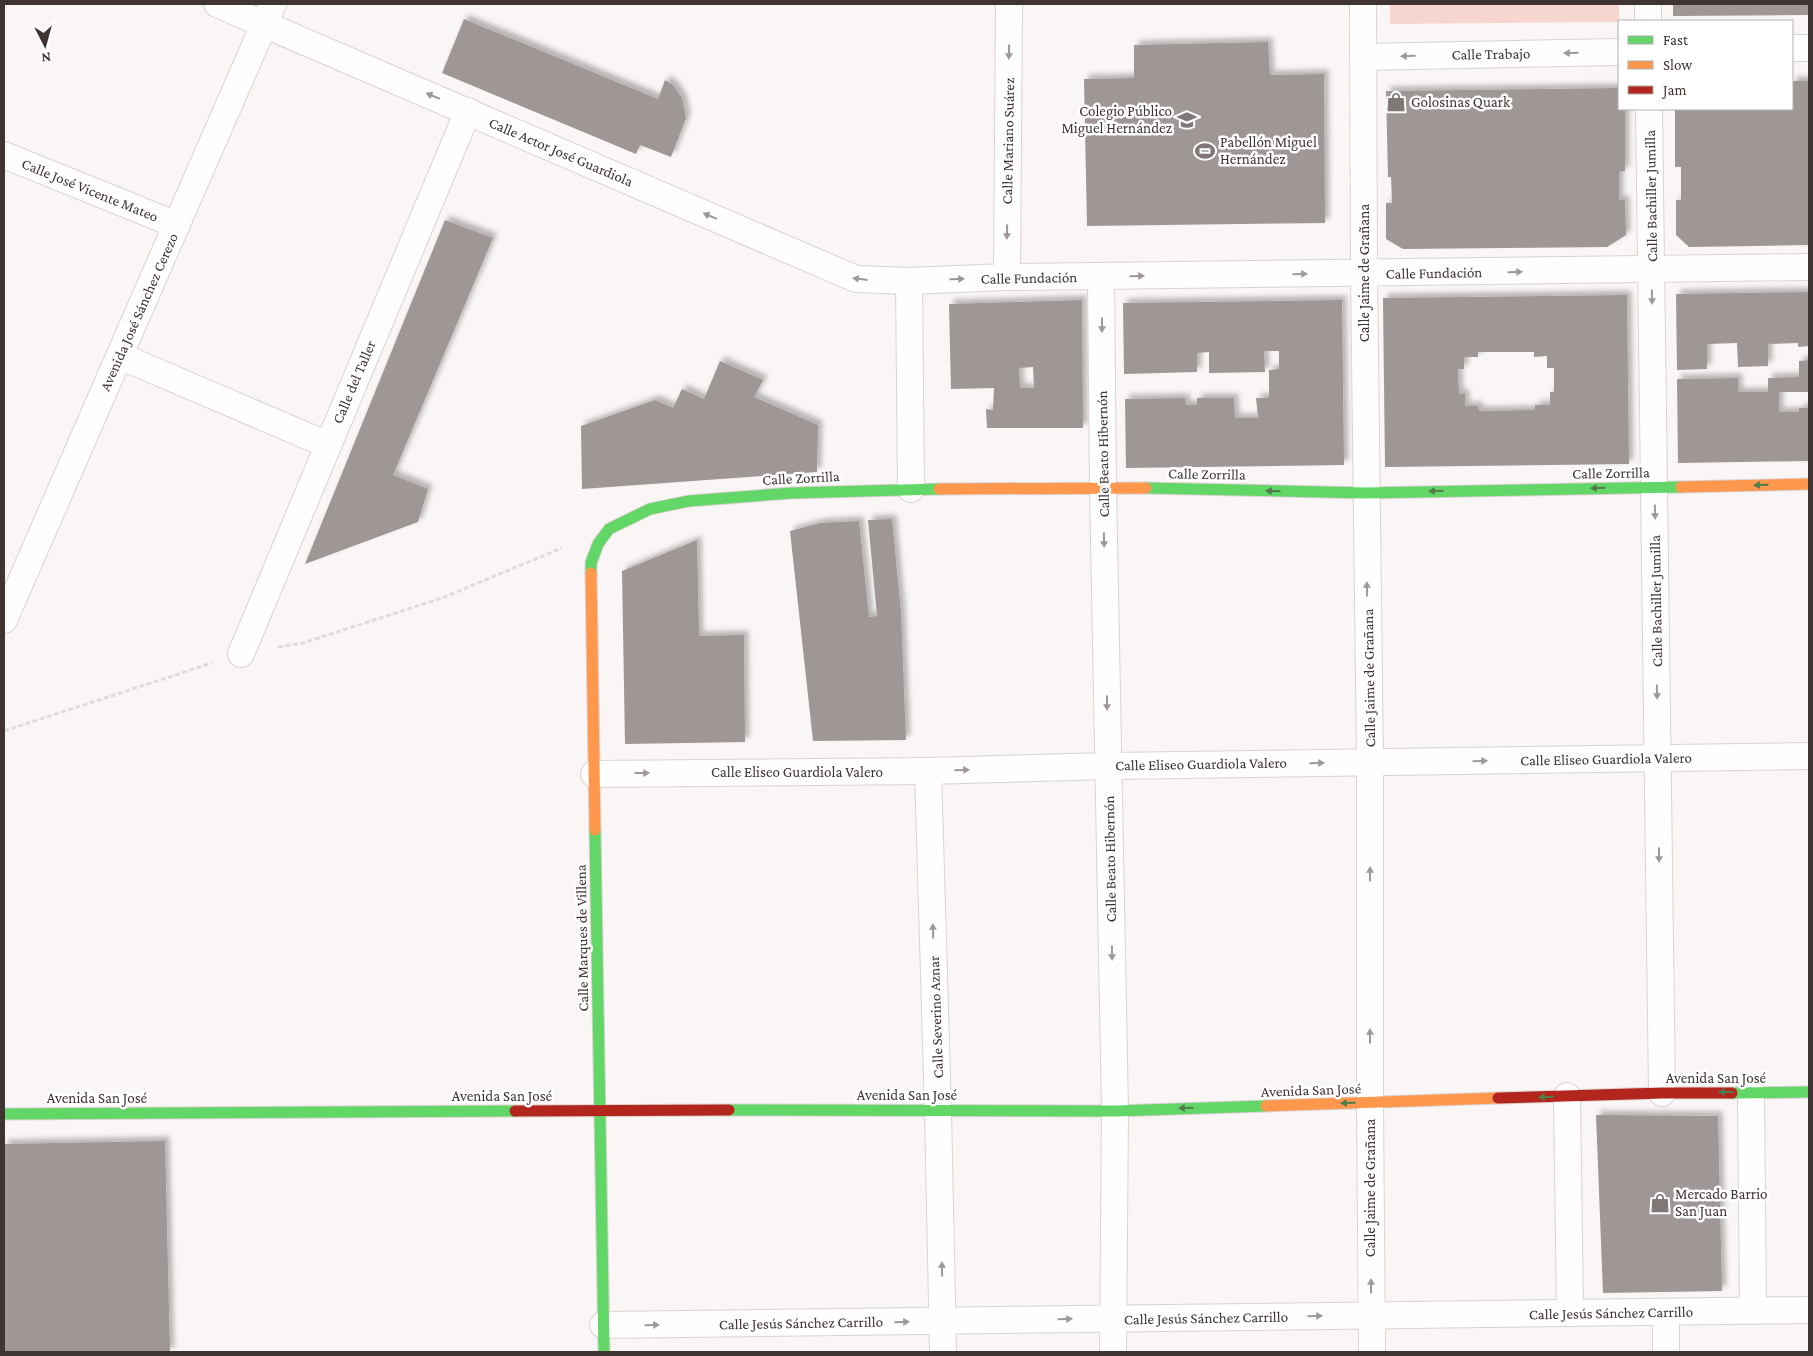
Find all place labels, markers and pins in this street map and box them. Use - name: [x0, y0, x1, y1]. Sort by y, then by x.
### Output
- shop icon: Golosinas Quark: [1385, 91, 1407, 113]
- place label: Golosinas Quark: [1411, 94, 1511, 110]
- place label: Colegio Público Miguel Hernández: [1061, 103, 1172, 137]
- school or university icon: Colegio Público Miguel Hernández: [1176, 109, 1198, 131]
- place label: Pabellón Miguel Hernández: [1220, 134, 1317, 167]
- sports icon: Pabellón Miguel Hernández: [1194, 140, 1216, 162]
- place label: Mercado Barrio San Juan: [1675, 1186, 1768, 1220]
- shop icon: Mercado Barrio San Juan: [1649, 1192, 1671, 1214]

